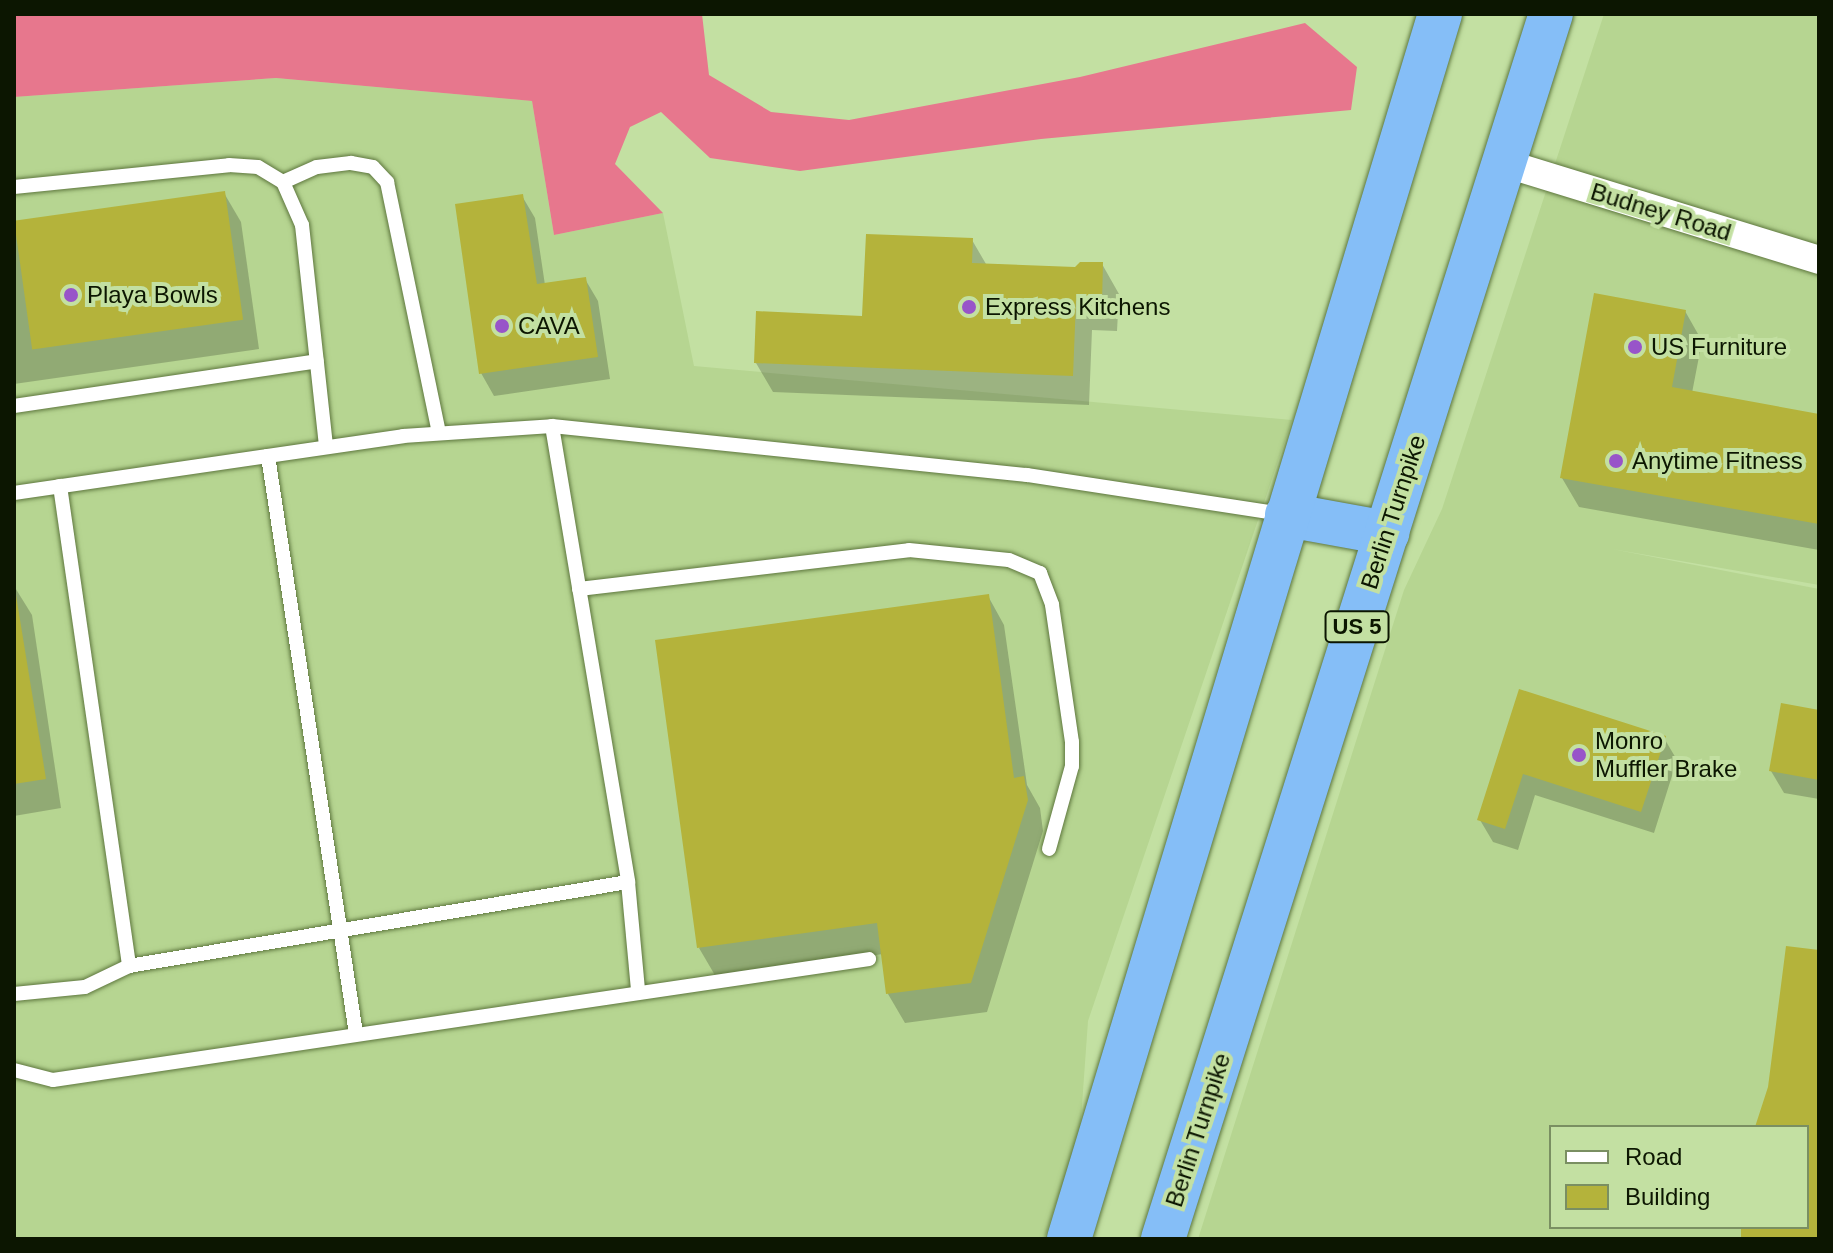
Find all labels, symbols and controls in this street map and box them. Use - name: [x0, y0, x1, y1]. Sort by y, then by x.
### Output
- street label: Budney Road: [1587, 177, 1735, 247]
- place label: Playa Bowls: [87, 281, 218, 309]
- marker: Playa Bowls: [62, 286, 80, 304]
- place label: Express Kitchens: [985, 293, 1170, 321]
- marker: Express Kitchens: [960, 298, 978, 316]
- place label: CAVA: [518, 312, 580, 340]
- marker: CAVA: [493, 317, 511, 335]
- place label: US Furniture: [1651, 333, 1787, 361]
- marker: US Furniture: [1626, 338, 1644, 356]
- street label: Berlin Turnpike: [1355, 431, 1431, 593]
- place label: Anytime Fitness: [1632, 447, 1803, 475]
- marker: Anytime Fitness: [1607, 452, 1625, 470]
- road number: US 5: [1323, 609, 1391, 645]
- place label: Monro Muffler Brake: [1595, 727, 1737, 783]
- marker: Monro Muffler Brake: [1570, 746, 1588, 764]
- street label: Berlin Turnpike: [1160, 1049, 1236, 1211]
- legend: [1549, 1125, 1809, 1229]
- text: Road: [1625, 1143, 1682, 1170]
- text: Building: [1625, 1183, 1710, 1210]

